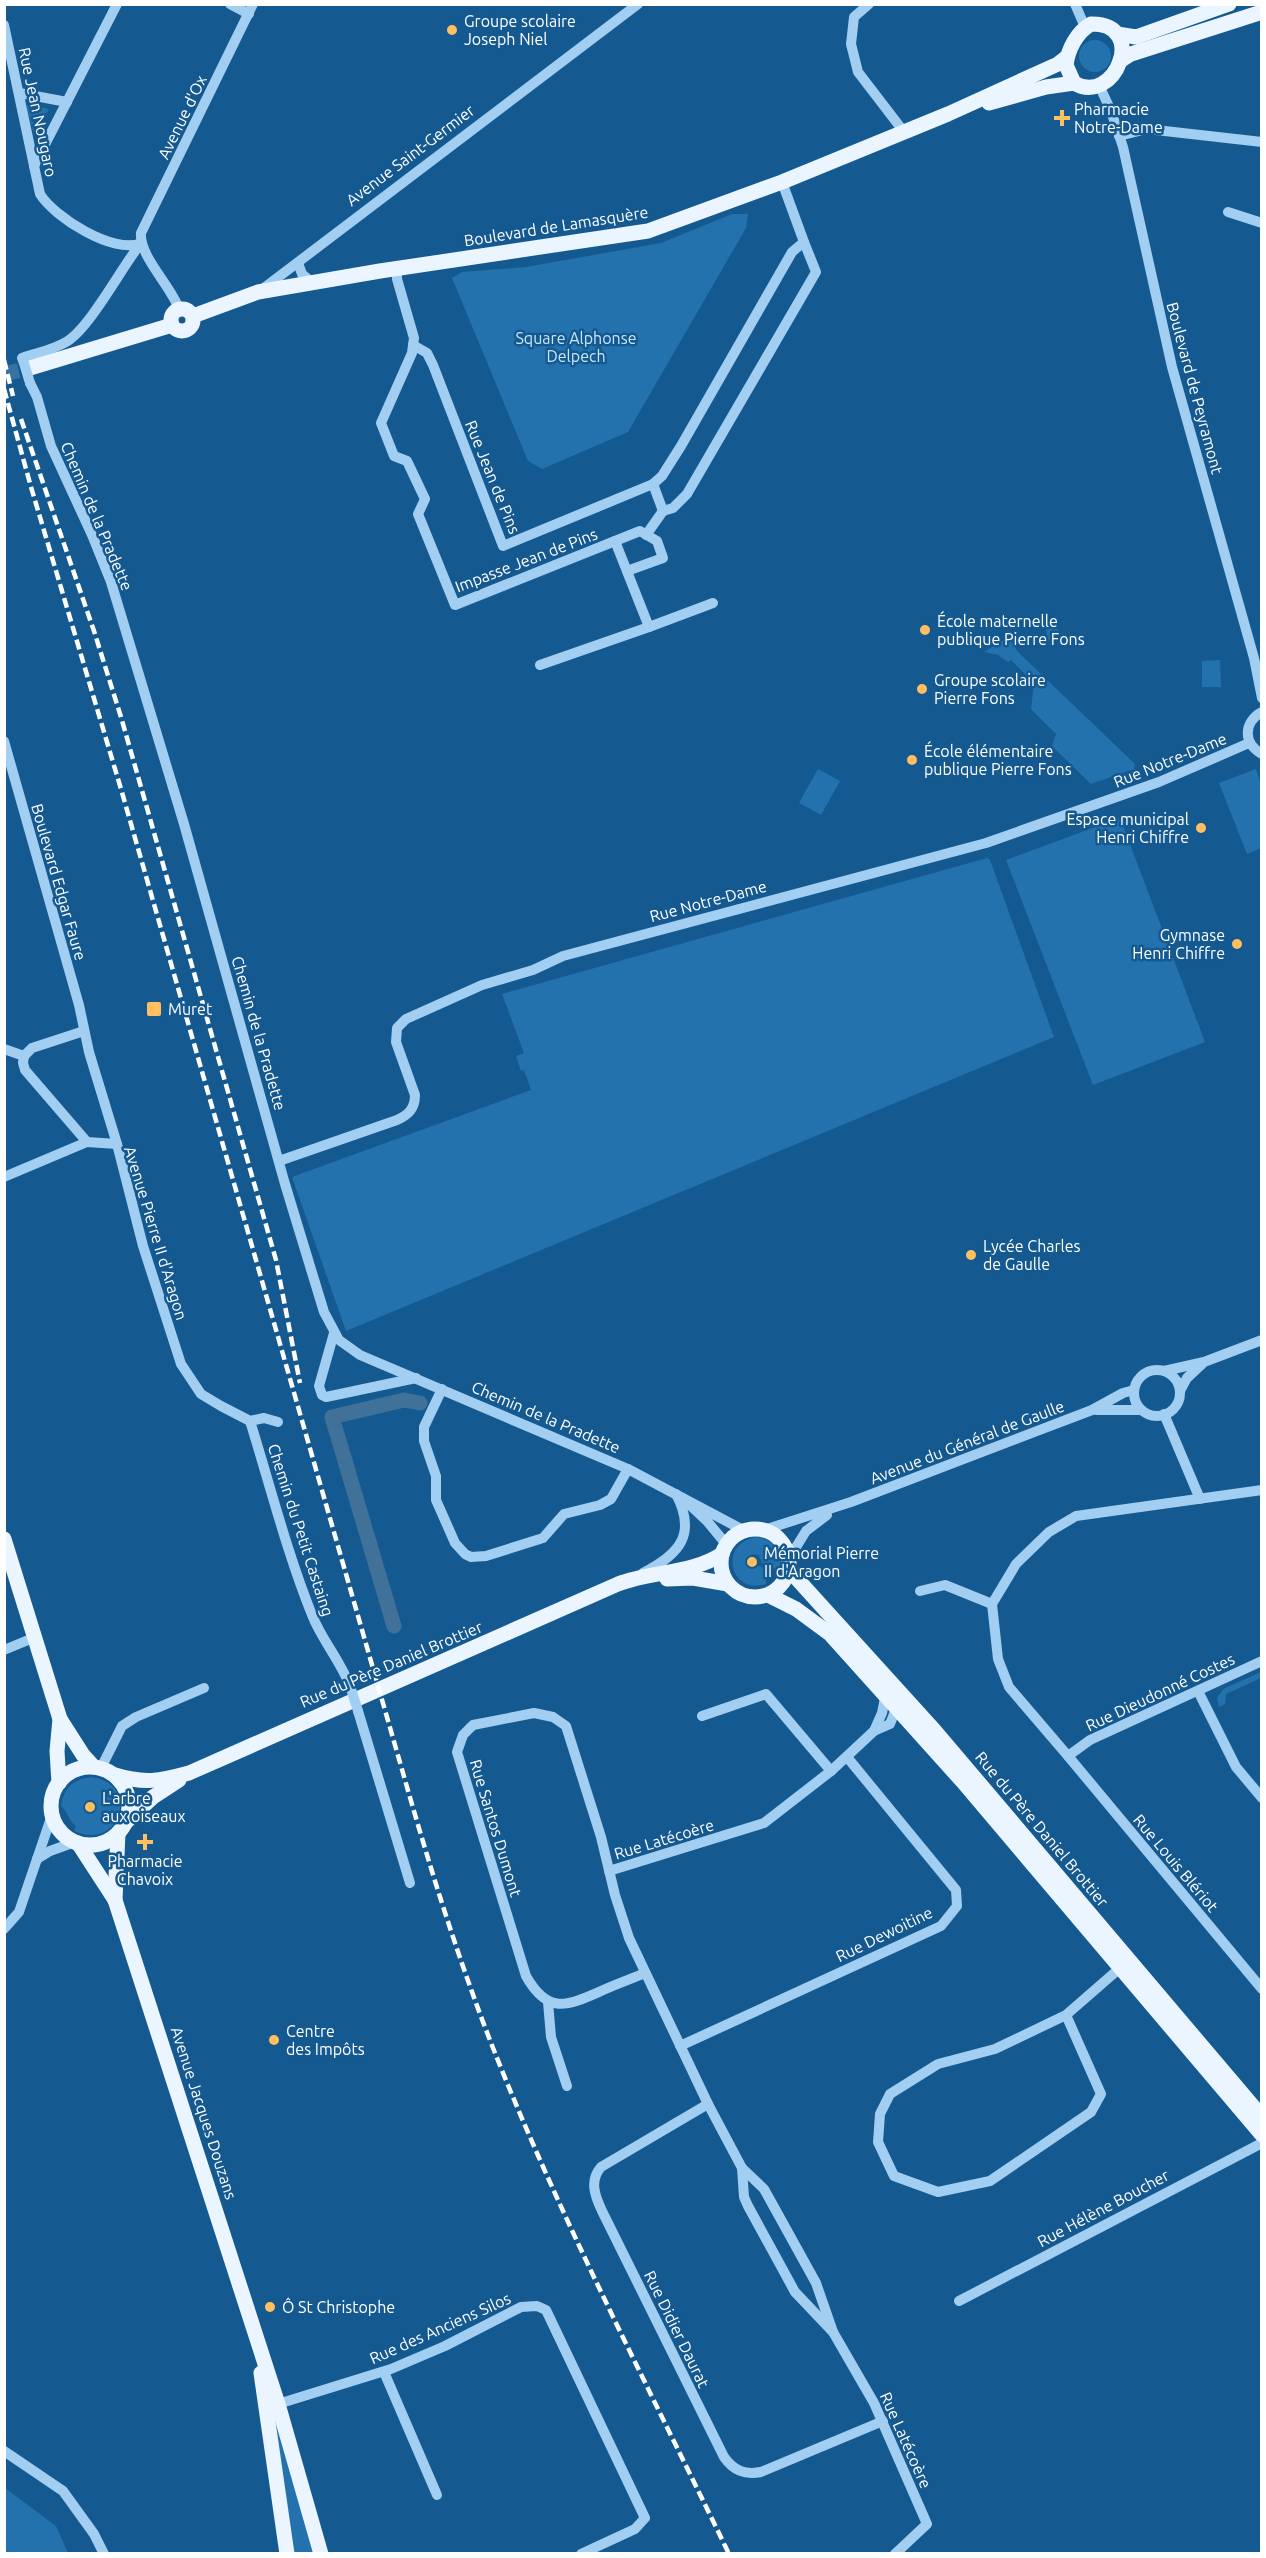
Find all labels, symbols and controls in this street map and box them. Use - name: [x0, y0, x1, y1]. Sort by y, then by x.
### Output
- place label: Groupe scolaire Joseph Niel: [464, 12, 576, 48]
- marker: Groupe scolaire Joseph Niel: [445, 23, 459, 37]
- street label: Rue Jean Nougaro: [15, 46, 61, 178]
- street label: Avenue d'Ox: [154, 72, 210, 162]
- place label: Pharmacie Notre-Dame: [1074, 100, 1163, 136]
- street label: Avenue Saint-Germier: [342, 101, 478, 209]
- marker: Pharmacie Notre-Dame: [1055, 111, 1069, 125]
- street label: Boulevard de Lamasquère: [463, 203, 649, 249]
- street label: Boulevard de Peyramont: [1163, 300, 1227, 477]
- park label: Square Alphonse Delpech: [515, 329, 637, 365]
- street label: Rue Jean de Pins: [462, 418, 524, 536]
- street label: Chemin de la Pradette: [58, 439, 136, 593]
- street label: Impasse Jean de Pins: [452, 525, 600, 595]
- place label: École maternelle publique Pierre Fons: [937, 610, 1085, 648]
- marker: École maternelle publique Pierre Fons: [918, 623, 932, 637]
- place label: Groupe scolaire Pierre Fons: [934, 671, 1046, 707]
- marker: Groupe scolaire Pierre Fons: [915, 682, 929, 696]
- street label: Rue Notre-Dame: [1111, 729, 1229, 791]
- place label: École élémentaire publique Pierre Fons: [924, 740, 1072, 778]
- marker: École élémentaire publique Pierre Fons: [905, 753, 919, 767]
- street label: Boulevard Edgar Faure: [28, 802, 90, 962]
- place label: Espace municipal Henri Chiffre: [1067, 810, 1189, 846]
- marker: Espace municipal Henri Chiffre: [1194, 821, 1208, 835]
- street label: Rue Notre-Dame: [648, 877, 768, 925]
- place label: Gymnase Henri Chiffre: [1132, 926, 1225, 962]
- marker: Gymnase Henri Chiffre: [1230, 937, 1244, 951]
- street label: Chemin de la Pradette: [228, 954, 290, 1112]
- marker: Muret: [145, 1000, 163, 1018]
- place label: Muret: [168, 1000, 213, 1018]
- street label: Avenue Pierre II d'Aragon: [121, 1144, 191, 1322]
- place label: Lycée Charles de Gaulle: [983, 1237, 1081, 1273]
- marker: Lycée Charles de Gaulle: [964, 1248, 978, 1262]
- street label: Chemin de la Pradette: [469, 1378, 623, 1456]
- street label: Avenue du Général de Gaulle: [867, 1397, 1067, 1487]
- street label: Chemin du Petit Castaing: [265, 1441, 337, 1619]
- place label: Mémorial Pierre II d'Aragon: [764, 1544, 879, 1580]
- marker: Mémorial Pierre II d'Aragon: [745, 1555, 759, 1569]
- street label: Rue du Père Daniel Brottier: [297, 1617, 485, 1711]
- street label: Rue Dieudonné Costes: [1083, 1650, 1237, 1734]
- street label: Rue du Père Daniel Brottier: [972, 1748, 1112, 1910]
- street label: Rue Santos Dumont: [467, 1757, 526, 1900]
- place label: L'arbre aux oiseaux: [102, 1789, 186, 1825]
- marker: L'arbre aux oiseaux: [83, 1800, 97, 1814]
- street label: Rue Louis Blériot: [1130, 1811, 1222, 1916]
- street label: Rue Latécoère: [612, 1815, 716, 1863]
- marker: Pharmacie Chavoix: [138, 1835, 152, 1849]
- place label: Pharmacie Chavoix: [107, 1852, 183, 1888]
- street label: Rue Dewoitine: [833, 1903, 935, 1965]
- place label: Centre des Impôts: [286, 2022, 365, 2058]
- street label: Avenue Jacques Douzans: [168, 2024, 240, 2202]
- marker: Centre des Impôts: [267, 2033, 281, 2047]
- street label: Rue Hélène Boucher: [1034, 2166, 1172, 2250]
- street label: Rue Didier Daurat: [641, 2268, 713, 2391]
- street label: Rue des Anciens Silos: [367, 2289, 513, 2367]
- place label: Ô St Christophe: [282, 2297, 395, 2316]
- marker: Ô St Christophe: [263, 2300, 277, 2314]
- street label: Rue Latécoère: [877, 2389, 935, 2491]

